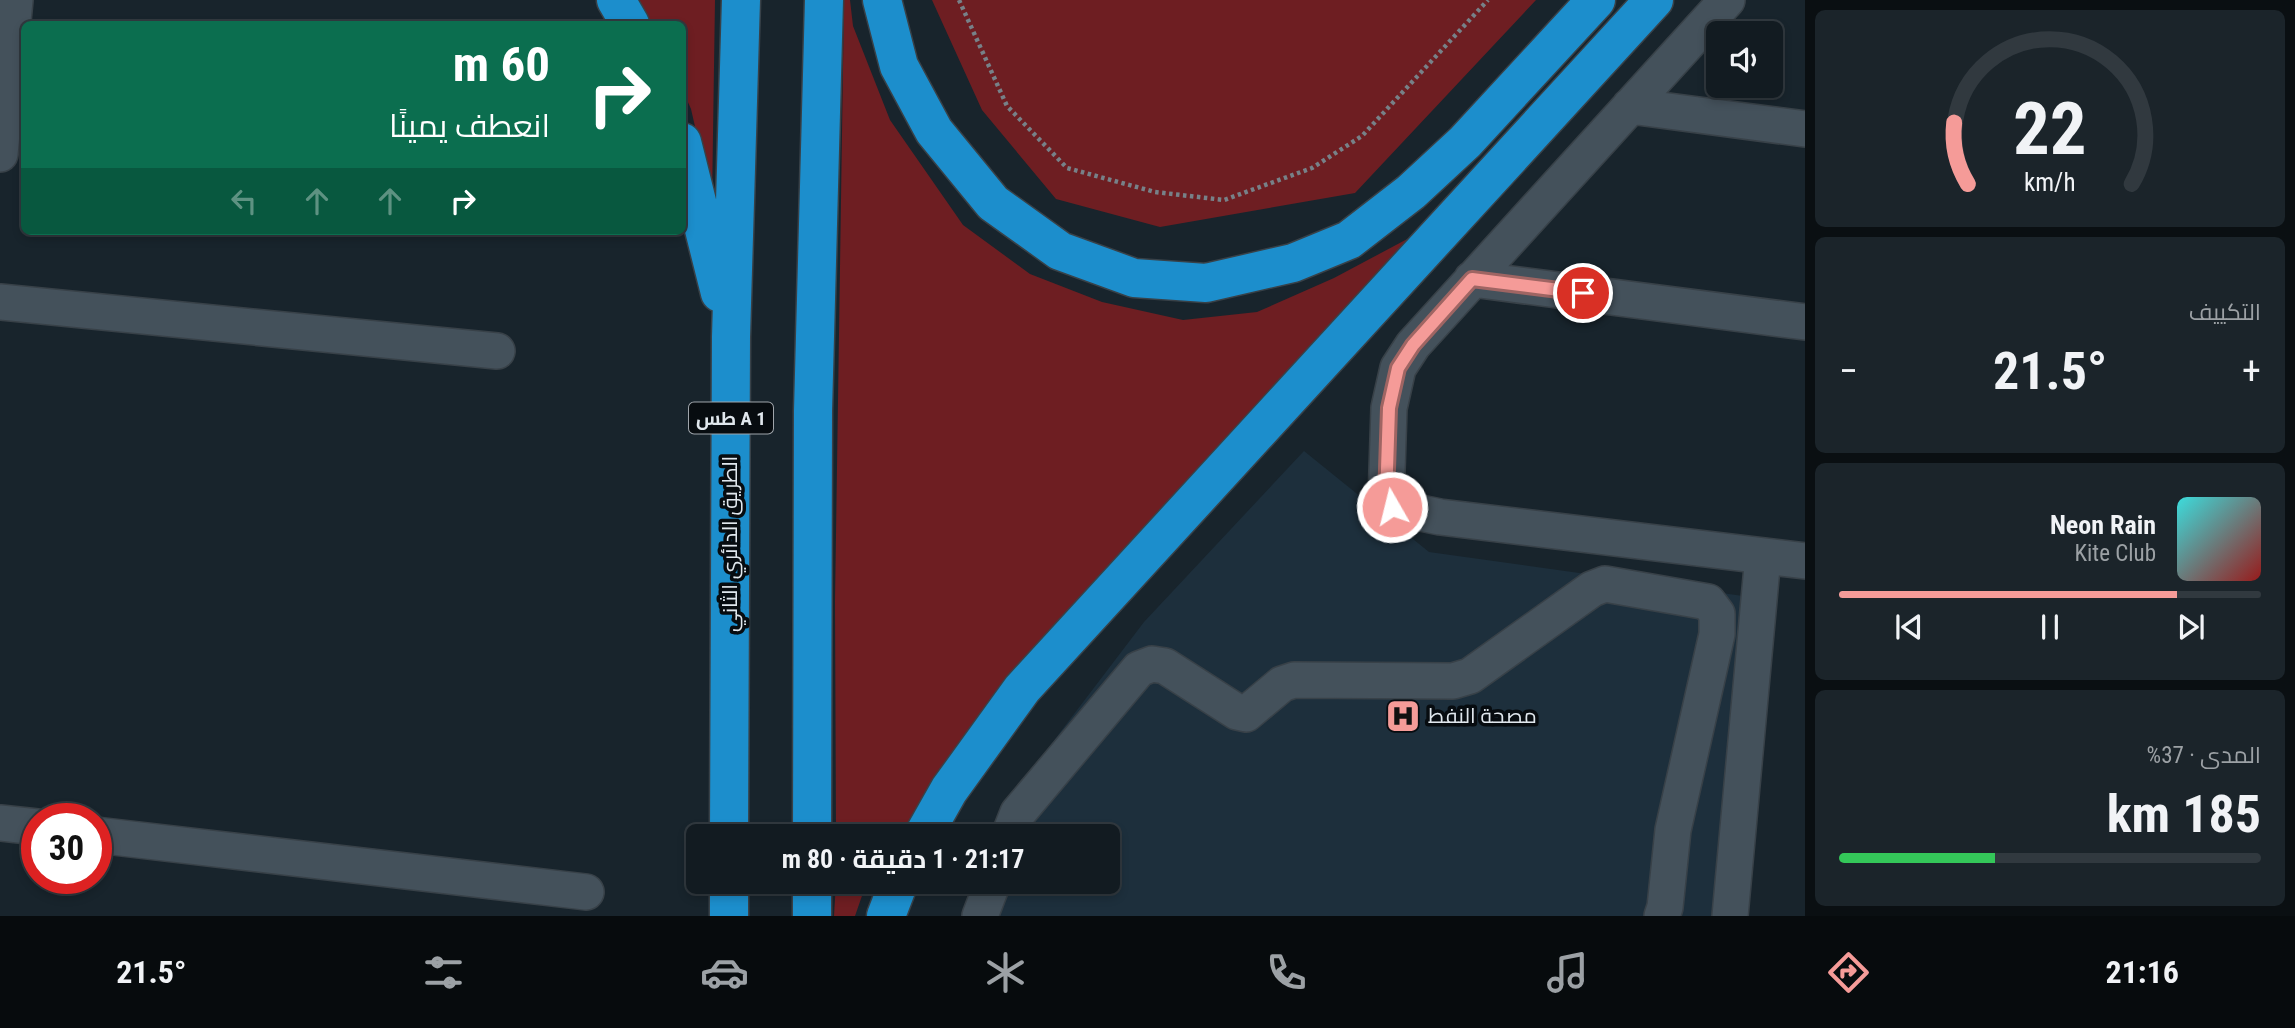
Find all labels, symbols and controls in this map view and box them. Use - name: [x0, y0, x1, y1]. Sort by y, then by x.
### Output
- map controls: [1706, 21, 1783, 98]
- button: sound: [1706, 21, 1783, 98]
- text: 60 m: [453, 36, 550, 93]
- icon: right: [574, 49, 665, 140]
- text: 22: [2013, 87, 2087, 173]
- text: انعطف يمينًا: [389, 107, 550, 145]
- text: km/h: [2024, 168, 2076, 197]
- icon: left: [225, 182, 263, 220]
- icon: ahead: [298, 182, 336, 220]
- icon: ahead: [371, 182, 409, 220]
- icon: right: [444, 182, 482, 220]
- pin: [1553, 263, 1613, 323]
- icon: arrive: [1564, 274, 1602, 312]
- text: التكييف: [2189, 299, 2261, 326]
- text: 21.5°: [1993, 341, 2107, 402]
- text: −: [1839, 349, 1858, 393]
- text: +: [2242, 349, 2261, 393]
- road number: طس A 1: [689, 402, 773, 434]
- street label: الطريق الدائري الثاني: [718, 456, 746, 632]
- position arrow: [1355, 470, 1429, 544]
- text: Neon Rain: [2050, 510, 2156, 540]
- text: Kite Club: [2075, 540, 2156, 567]
- icon: previous: [1890, 608, 1928, 646]
- icon: pause: [2031, 608, 2069, 646]
- icon: next: [2172, 608, 2210, 646]
- hospital icon: مصحة النفط: [1384, 697, 1422, 735]
- place label: مصحة النفط: [1428, 704, 1537, 728]
- text: المدى · 37%: [2147, 742, 2261, 769]
- text: 185 km: [2107, 784, 2261, 845]
- speed limit sign: 30: [21, 803, 112, 894]
- text: 21:17 · 1 دقيقة · 80 m: [782, 844, 1024, 874]
- icon: filters: [419, 948, 468, 997]
- icon: car: [700, 948, 749, 997]
- icon: climate: [981, 948, 1030, 997]
- icon: phone: [1262, 948, 1311, 997]
- icon: music: [1543, 948, 1592, 997]
- icon: directions: [1824, 948, 1873, 997]
- text: 21.5°: [116, 953, 186, 991]
- text: 21:16: [2105, 953, 2179, 991]

